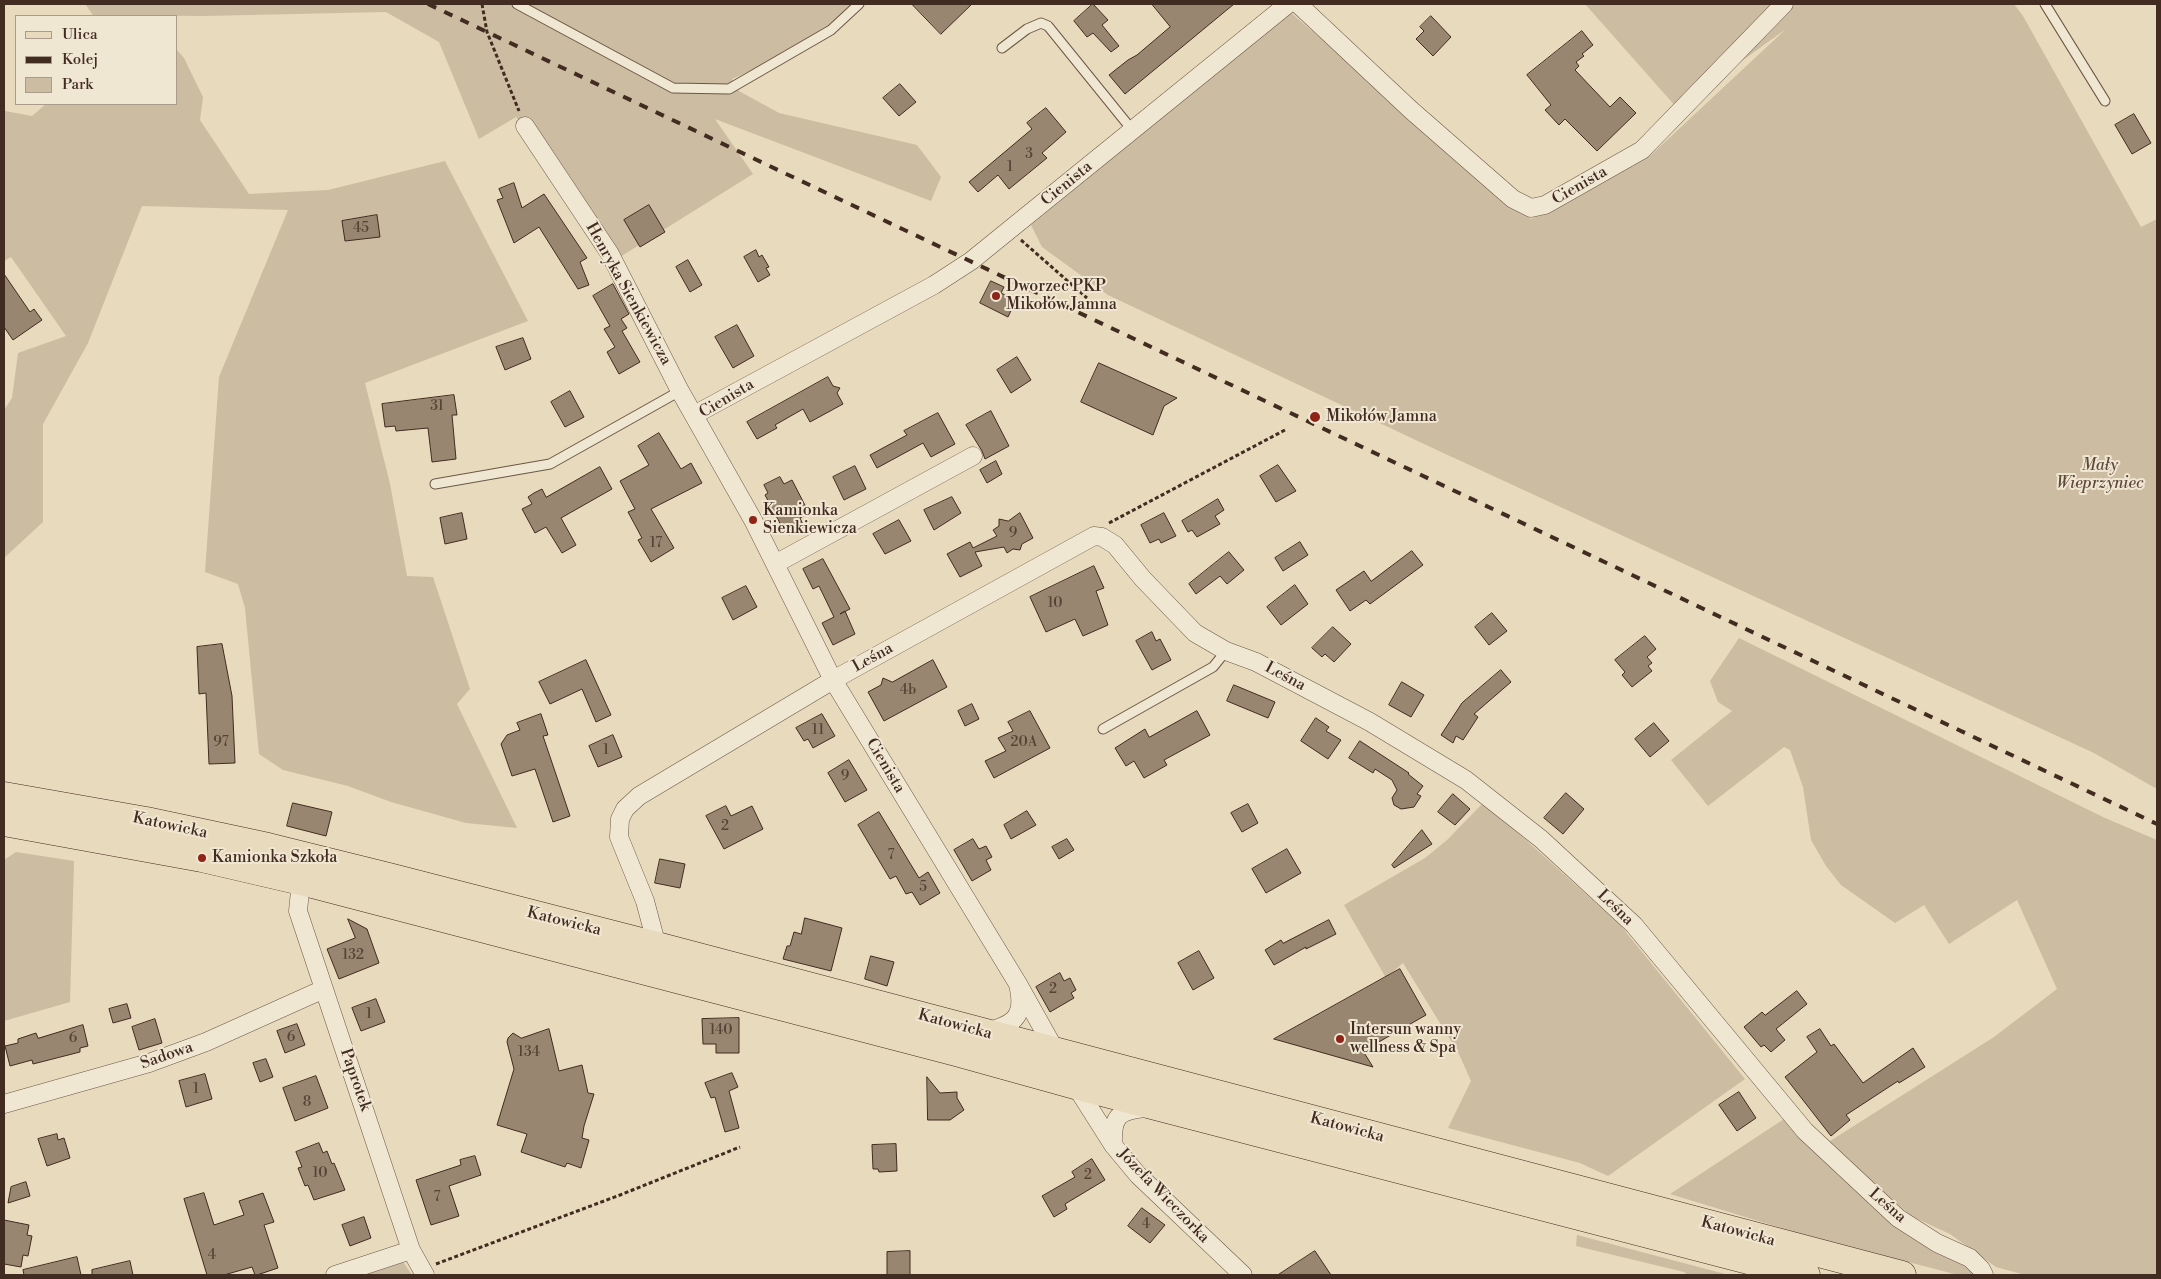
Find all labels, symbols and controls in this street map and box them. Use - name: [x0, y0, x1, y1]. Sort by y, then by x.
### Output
- legend: [15, 15, 178, 105]
- text: Ulica: [62, 25, 98, 44]
- text: Kolej: [62, 50, 98, 69]
- text: Park: [62, 75, 93, 94]
- house number: 3: [1025, 147, 1033, 163]
- street label: Cienista: [1038, 158, 1096, 210]
- house number: 1: [1007, 160, 1013, 176]
- street label: Cienista: [1549, 163, 1611, 209]
- street label: Henryka Sienkiewicza: [581, 219, 675, 369]
- house number: 45: [353, 221, 369, 237]
- place label: Dworzec PKP Mikołów Jamna: [1006, 277, 1117, 315]
- marker: Dworzec PKP Mikołów Jamna: [990, 290, 1002, 302]
- street label: Cienista: [696, 375, 758, 423]
- house number: 31: [430, 399, 444, 415]
- place label: Mikołów Jamna: [1326, 407, 1437, 427]
- marker: Mikołów Jamna: [1308, 410, 1322, 424]
- park label: Mały Wieprzyniec: [2056, 456, 2144, 494]
- place label: Kamionka Sienkiewicza: [763, 501, 857, 539]
- marker: Kamionka Sienkiewicza: [747, 514, 759, 526]
- house number: 9: [1009, 526, 1017, 542]
- house number: 17: [650, 536, 662, 552]
- house number: 10: [1048, 596, 1062, 612]
- street label: Leśna: [849, 639, 897, 677]
- street label: Leśna: [1261, 658, 1309, 696]
- house number: 4b: [900, 683, 916, 699]
- house number: 11: [812, 723, 824, 739]
- house number: 97: [213, 735, 229, 751]
- street label: Cienista: [861, 735, 909, 797]
- house number: 20A: [1011, 735, 1037, 751]
- house number: 1: [603, 743, 609, 759]
- house number: 9: [841, 769, 849, 785]
- street label: Katowicka: [131, 809, 209, 843]
- house number: 2: [721, 819, 729, 835]
- place label: Kamionka Szkoła: [212, 848, 337, 868]
- house number: 7: [887, 848, 895, 864]
- marker: Kamionka Szkoła: [196, 852, 208, 864]
- house number: 5: [919, 880, 927, 896]
- street label: Leśna: [1593, 886, 1637, 930]
- street label: Katowicka: [525, 904, 603, 940]
- house number: 132: [342, 948, 364, 964]
- house number: 2: [1049, 982, 1057, 998]
- street label: Katowicka: [916, 1006, 994, 1044]
- house number: 1: [366, 1007, 372, 1023]
- place label: Intersun wanny wellness & Spa: [1350, 1020, 1461, 1058]
- house number: 140: [709, 1023, 733, 1039]
- house number: 6: [287, 1030, 295, 1046]
- house number: 6: [69, 1031, 77, 1047]
- marker: Intersun wanny wellness & Spa: [1334, 1033, 1346, 1045]
- street label: Sadowa: [138, 1038, 196, 1074]
- house number: 134: [518, 1045, 540, 1061]
- street label: Paprotek: [335, 1046, 375, 1114]
- house number: 1: [193, 1082, 199, 1098]
- house number: 8: [303, 1095, 311, 1111]
- street label: Katowicka: [1308, 1109, 1386, 1147]
- street label: Józefa Wieczorka: [1113, 1145, 1213, 1247]
- house number: 10: [313, 1166, 327, 1182]
- house number: 2: [1084, 1168, 1092, 1184]
- street label: Leśna: [1864, 1185, 1910, 1227]
- house number: 7: [433, 1190, 441, 1206]
- street label: Katowicka: [1699, 1213, 1777, 1251]
- house number: 4: [1142, 1217, 1150, 1233]
- house number: 4: [208, 1248, 216, 1264]

